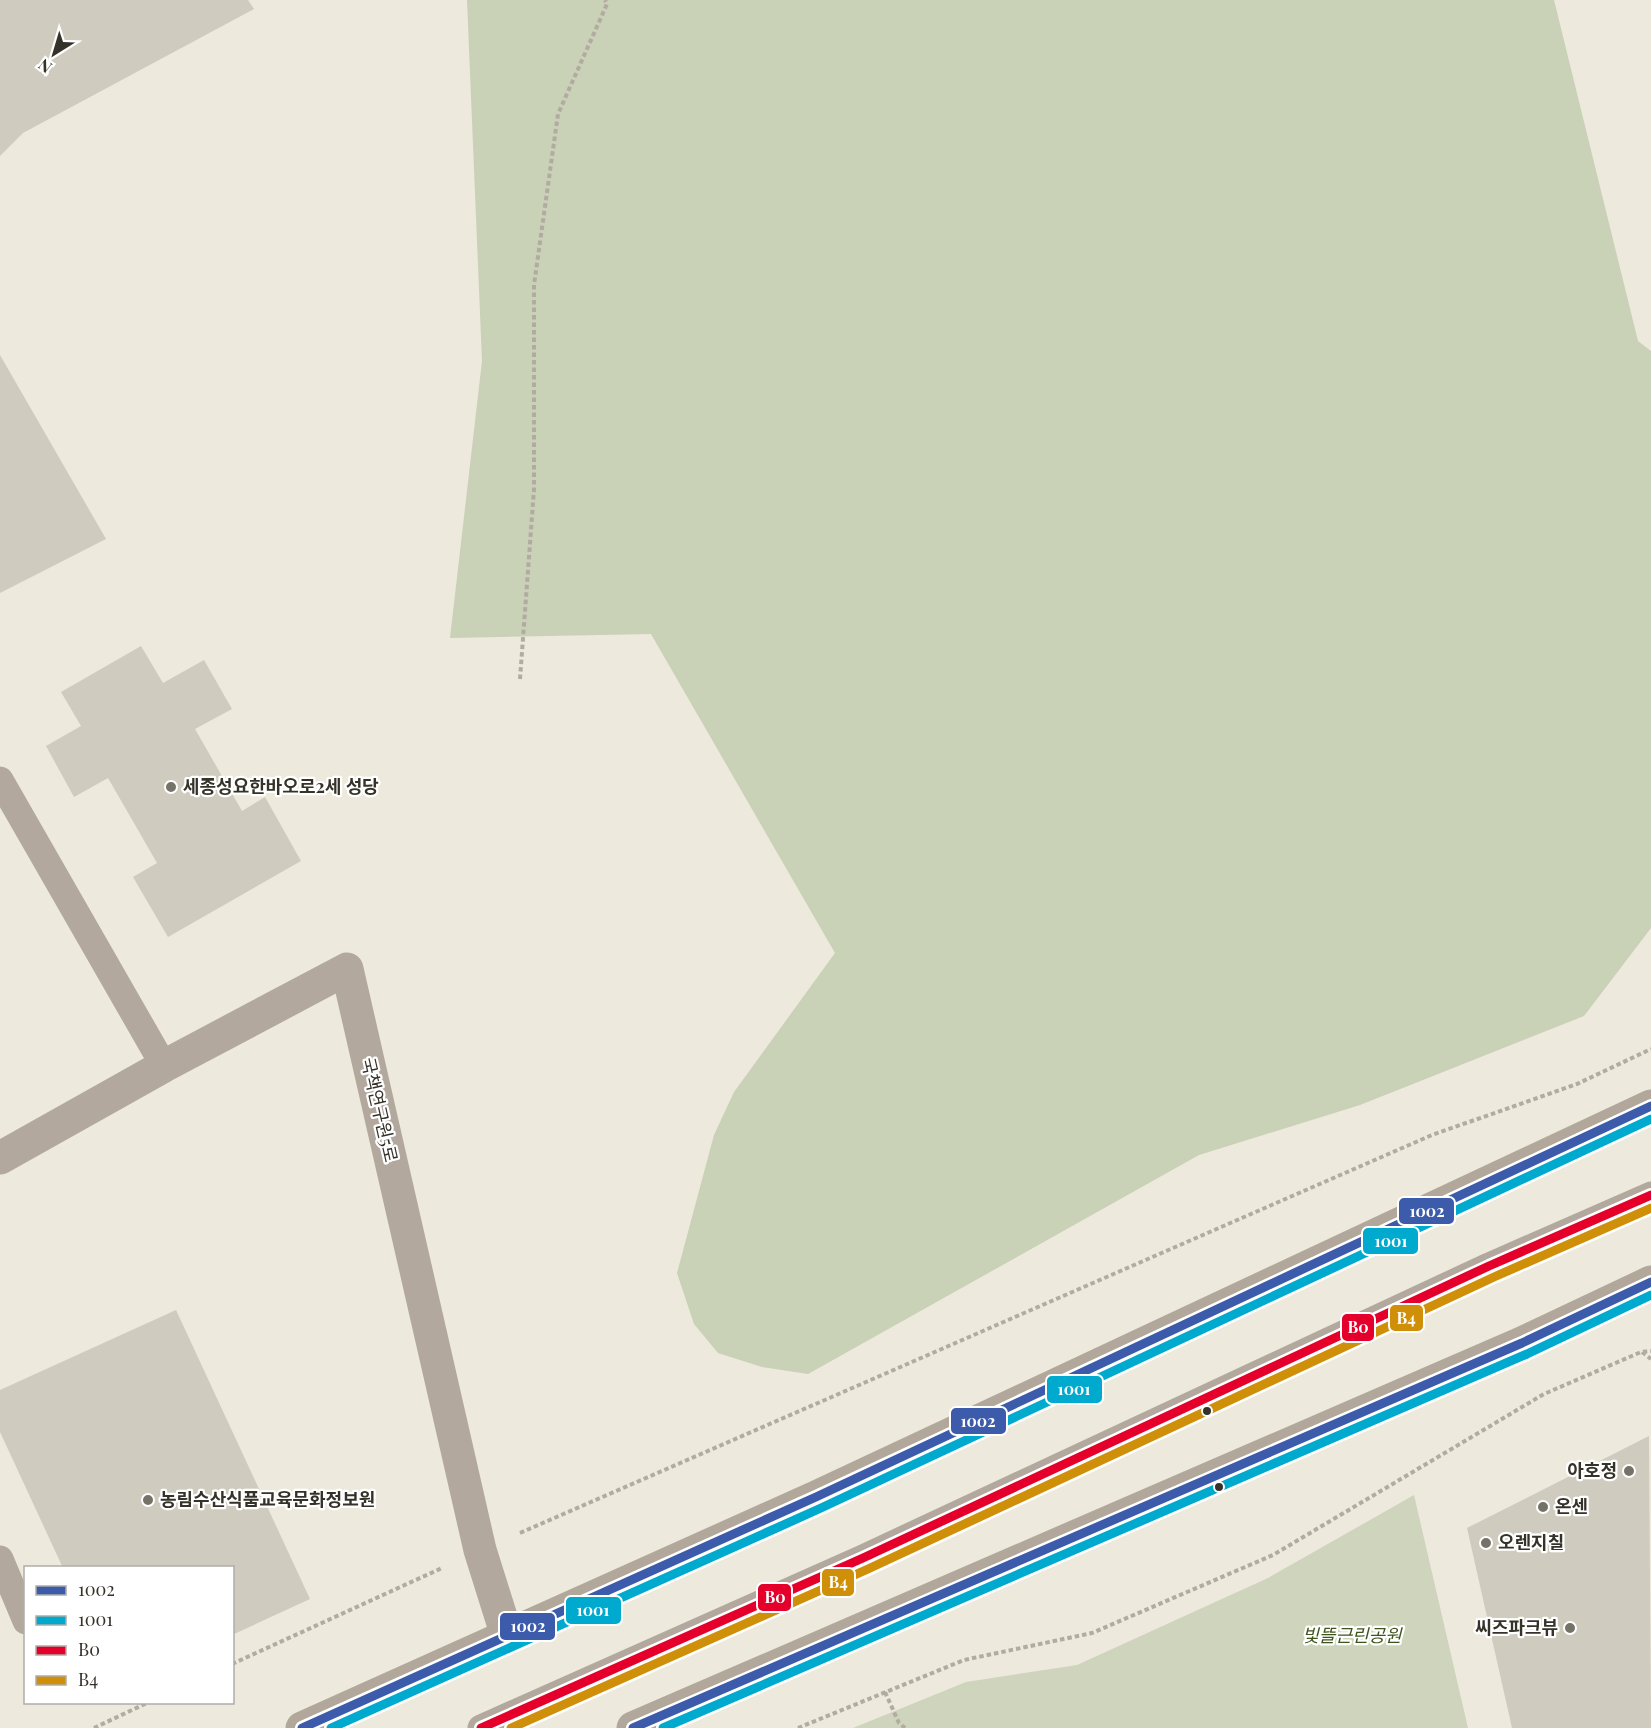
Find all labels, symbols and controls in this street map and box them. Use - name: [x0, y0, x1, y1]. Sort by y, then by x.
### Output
- north arrow: [24, 24, 84, 84]
- text: N: [33, 54, 56, 78]
- place label: 세종성요한바오로2세 성당: [183, 774, 379, 798]
- marker: 세종성요한바오로2세 성당: [164, 780, 178, 794]
- street label: 국책연구원5로: [356, 1055, 404, 1165]
- line badge: 1002: [1398, 1197, 1455, 1225]
- text: 1002: [1409, 1200, 1445, 1221]
- line badge: 1001: [1362, 1227, 1419, 1255]
- text: 1001: [1375, 1230, 1407, 1251]
- line badge: B4: [1389, 1304, 1424, 1332]
- text: B4: [1396, 1307, 1416, 1328]
- line badge: B0: [1341, 1313, 1375, 1342]
- text: B0: [1347, 1316, 1369, 1337]
- line badge: 1001: [1046, 1375, 1103, 1404]
- text: 1001: [1058, 1378, 1090, 1399]
- unlabelled marker: [1201, 1405, 1213, 1417]
- line badge: 1002: [950, 1407, 1007, 1435]
- text: 1002: [960, 1410, 996, 1431]
- place label: 아호정: [1567, 1458, 1617, 1482]
- marker: 아호정: [1622, 1464, 1636, 1478]
- unlabelled marker: [1213, 1481, 1225, 1493]
- place label: 농림수산식품교육문화정보원: [160, 1487, 375, 1511]
- marker: 농림수산식품교육문화정보원: [141, 1493, 155, 1507]
- place label: 온센: [1555, 1494, 1588, 1518]
- marker: 온센: [1536, 1500, 1550, 1514]
- place label: 오렌지칠: [1498, 1530, 1564, 1554]
- marker: 오렌지칠: [1479, 1536, 1493, 1550]
- legend: [24, 1566, 234, 1704]
- line badge: B4: [821, 1568, 855, 1597]
- text: B4: [828, 1571, 848, 1592]
- text: 1002: [78, 1577, 115, 1601]
- line badge: B0: [757, 1583, 792, 1612]
- text: B0: [764, 1586, 786, 1607]
- line badge: 1001: [565, 1596, 622, 1625]
- text: 1001: [577, 1599, 609, 1620]
- text: 1001: [78, 1607, 113, 1631]
- line badge: 1002: [499, 1612, 556, 1641]
- text: 1002: [510, 1615, 546, 1636]
- place label: 씨즈파크뷰: [1475, 1615, 1558, 1639]
- marker: 씨즈파크뷰: [1563, 1621, 1577, 1635]
- park label: 빛뜰근린공원: [1302, 1623, 1403, 1647]
- text: B0: [78, 1637, 100, 1661]
- text: B4: [78, 1667, 98, 1691]

